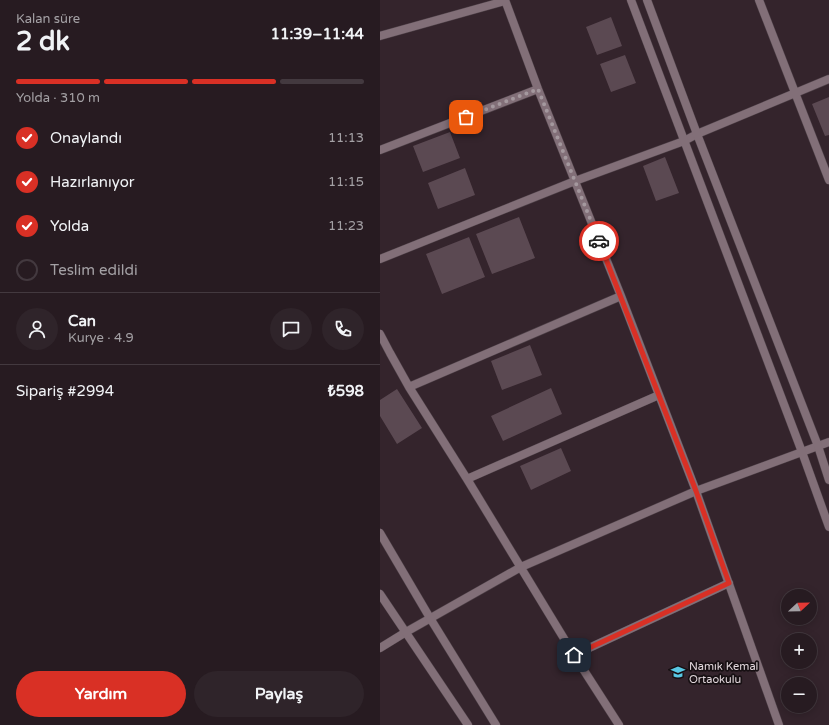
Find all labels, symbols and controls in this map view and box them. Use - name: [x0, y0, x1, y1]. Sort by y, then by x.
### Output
- text: Kalan süre: [16, 11, 80, 27]
- text: 11:39–11:44: [271, 25, 364, 43]
- text: 2 dk: [16, 26, 70, 57]
- text: Yolda · 310 m: [16, 90, 100, 106]
- pin: [449, 100, 483, 134]
- icon: bag: [455, 106, 477, 128]
- icon: check: [16, 127, 38, 149]
- text: Onaylandı: [50, 129, 122, 147]
- text: 11:13: [328, 130, 364, 146]
- icon: check: [16, 171, 38, 193]
- text: Hazırlanıyor: [50, 173, 135, 191]
- text: 11:15: [328, 174, 364, 190]
- icon: check: [16, 215, 38, 237]
- text: Yolda: [50, 217, 89, 235]
- text: 11:23: [328, 218, 364, 234]
- courier: [579, 221, 619, 261]
- icon: car: [588, 230, 610, 252]
- text: Teslim edildi: [50, 261, 138, 279]
- button: person: [16, 308, 58, 350]
- button: chat: [270, 308, 312, 350]
- button: phone: [322, 308, 364, 350]
- text: Can: [68, 312, 96, 330]
- text: Kurye · 4.9: [68, 330, 134, 346]
- text: Sipariş #2994: [16, 382, 114, 400]
- text: ₺598: [328, 382, 364, 400]
- north arrow: [781, 589, 817, 625]
- map controls: [781, 589, 817, 713]
- button: +: [781, 633, 817, 669]
- pin: [557, 638, 591, 672]
- icon: home: [563, 644, 585, 666]
- place label: Namık Kemal Ortaokulu: [689, 660, 758, 686]
- school or university icon: Namık Kemal Ortaokulu: [670, 664, 686, 680]
- button: Yardım: [16, 671, 186, 717]
- button: Paylaş: [194, 671, 364, 717]
- button: −: [781, 677, 817, 713]

